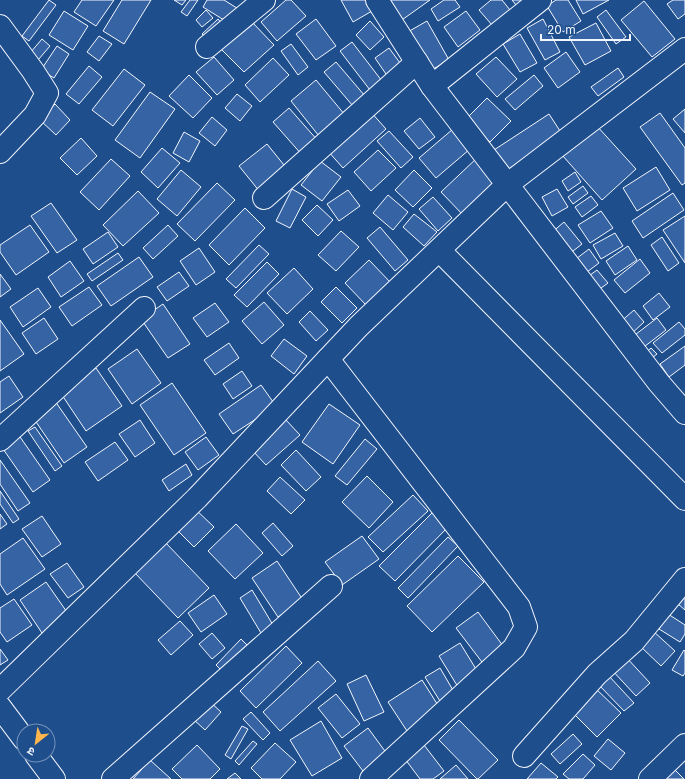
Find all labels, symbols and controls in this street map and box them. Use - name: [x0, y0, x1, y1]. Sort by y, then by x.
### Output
- scale bar: [541, 16, 630, 42]
- text: 20 m: [547, 22, 576, 37]
- north arrow: [16, 723, 56, 763]
- text: उ: [24, 744, 37, 759]

